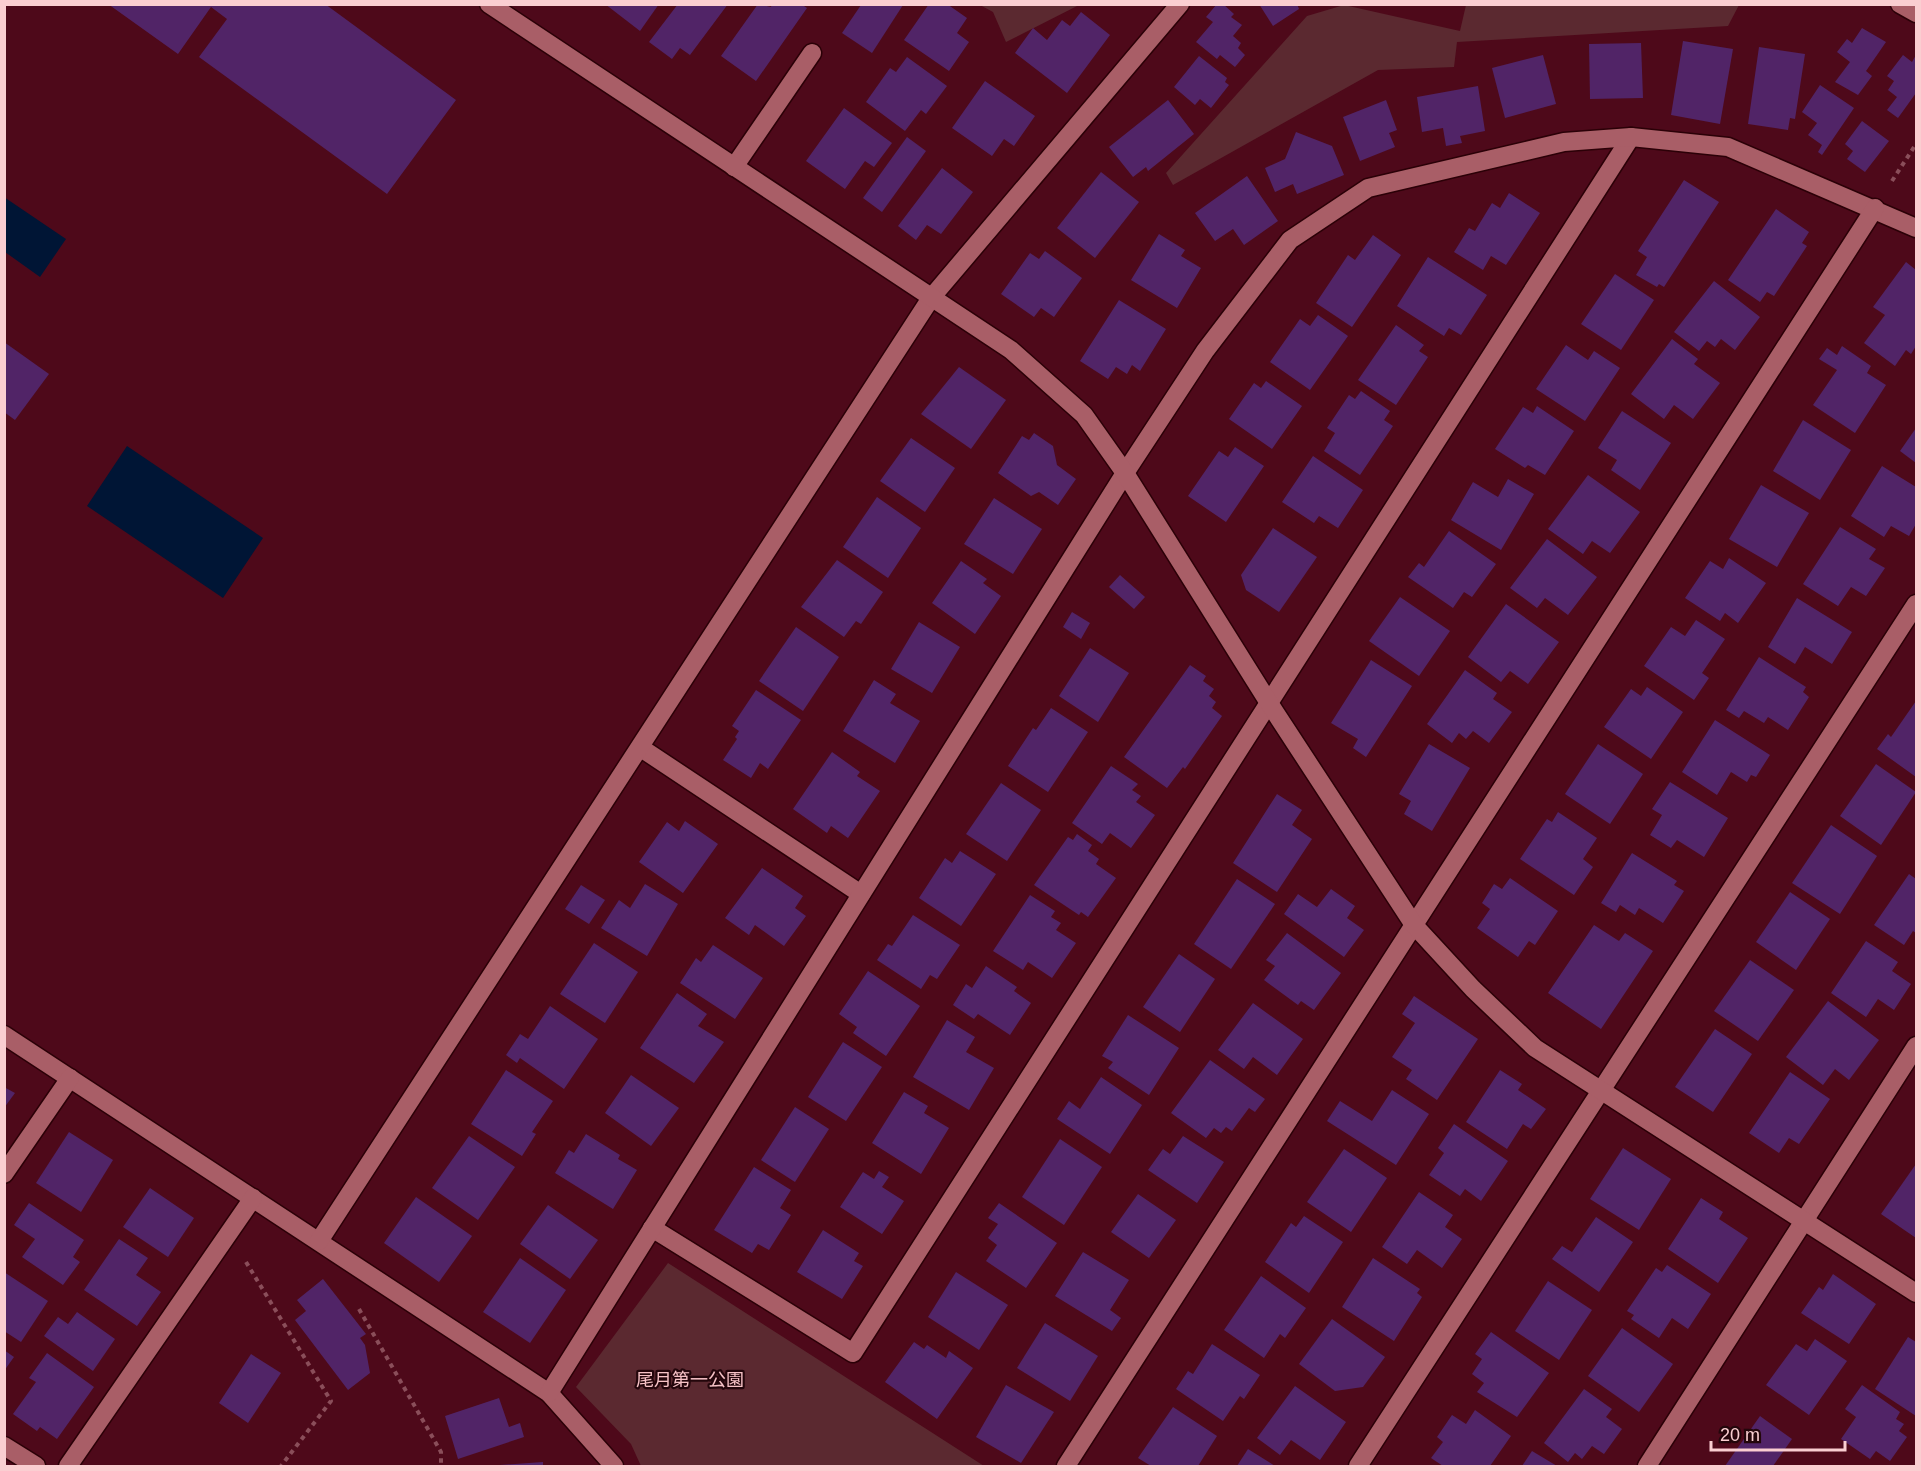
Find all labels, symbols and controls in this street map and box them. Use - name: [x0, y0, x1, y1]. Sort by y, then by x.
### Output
- park label: 尾月第一公園: [636, 1370, 744, 1390]
- scale bar: [1711, 1414, 1844, 1452]
- text: 20 m: [1720, 1425, 1760, 1445]

